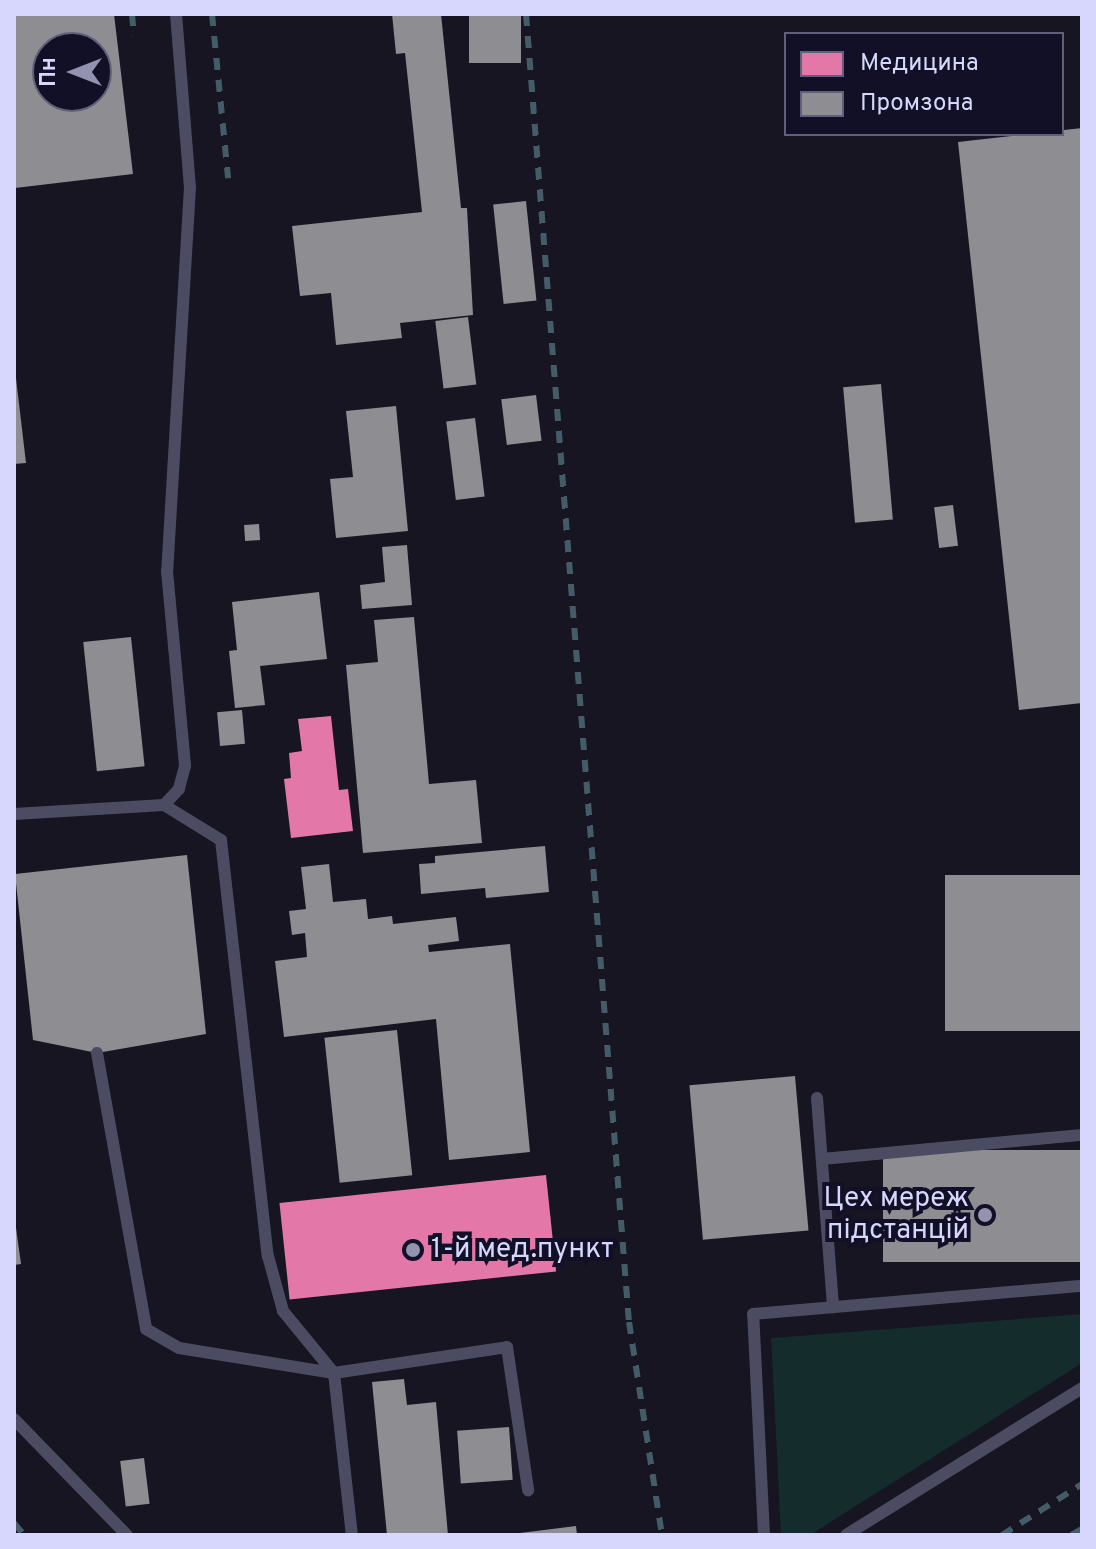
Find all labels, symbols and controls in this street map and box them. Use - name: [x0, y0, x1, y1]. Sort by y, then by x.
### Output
- north arrow: [32, 32, 112, 112]
- legend: [784, 32, 1064, 136]
- text: Медицина: [860, 49, 979, 79]
- text: Пн: [36, 57, 63, 87]
- text: Промзона: [860, 89, 973, 119]
- place label: Цех мереж підстанцій: [824, 1182, 969, 1248]
- marker: Цех мереж підстанцій: [976, 1206, 994, 1224]
- place label: 1-й мед.пункт: [431, 1233, 614, 1267]
- marker: 1-й мед.пункт: [402, 1239, 424, 1261]

